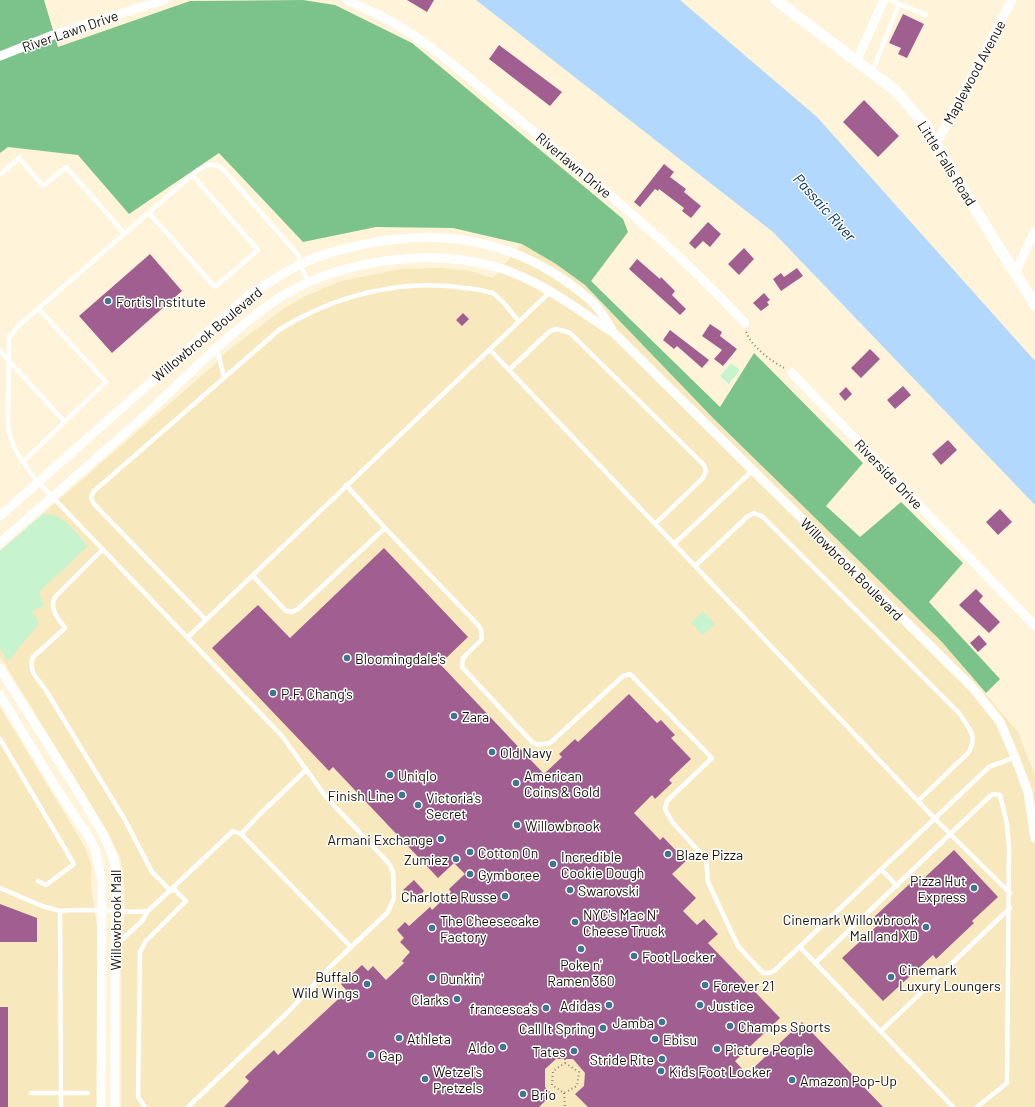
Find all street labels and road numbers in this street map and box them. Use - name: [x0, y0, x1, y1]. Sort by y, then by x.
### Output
- street label: River Lawn Drive: [20, 7, 120, 55]
- street label: Maplewood Avenue: [939, 17, 1009, 127]
- street label: Little Falls Road: [914, 117, 980, 209]
- street label: Riverlawn Drive: [533, 129, 615, 201]
- street label: Willowbrook Boulevard: [149, 283, 265, 385]
- street label: Riverside Drive: [851, 436, 927, 512]
- street label: Willowbrook Boulevard: [797, 514, 907, 624]
- street label: Willowbrook Mall: [107, 869, 124, 971]

